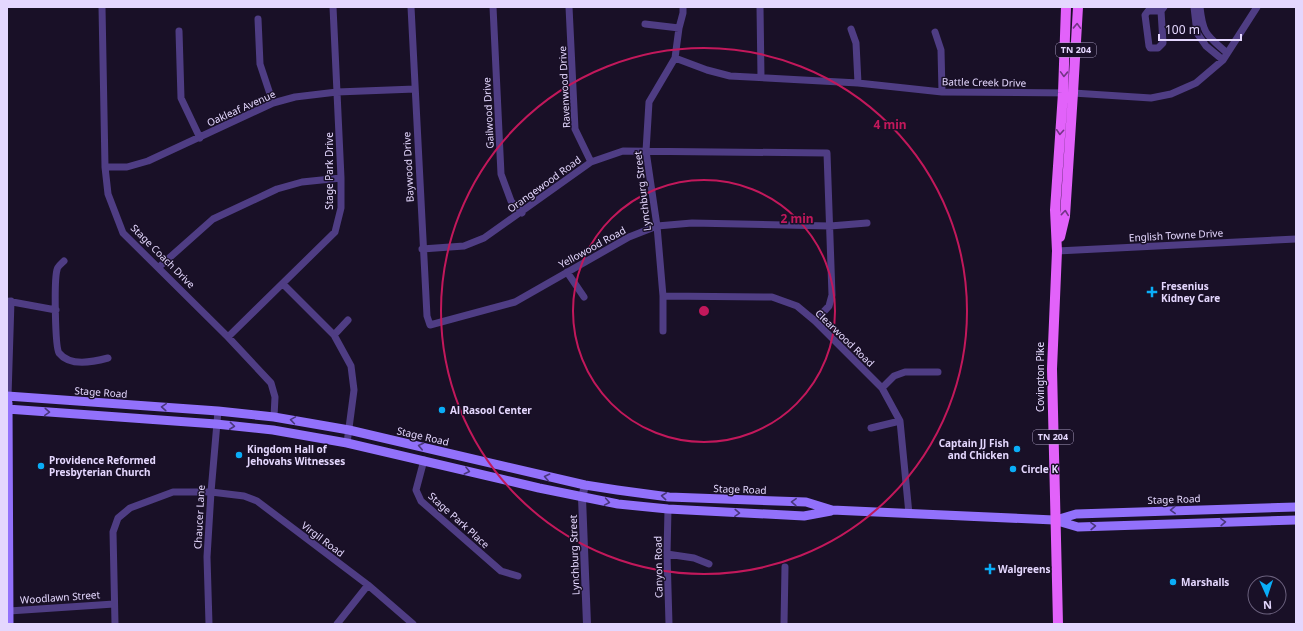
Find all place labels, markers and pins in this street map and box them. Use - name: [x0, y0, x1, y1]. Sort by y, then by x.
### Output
- place label: Fresenius Kidney Care: [1161, 279, 1220, 305]
- marker: Fresenius Kidney Care: [1146, 286, 1158, 298]
- centre of rings: [697, 304, 711, 318]
- place label: Al Rasool Center: [450, 403, 532, 417]
- marker: Al Rasool Center: [437, 405, 447, 415]
- place label: Captain JJ Fish and Chicken: [939, 436, 1009, 462]
- place label: Kingdom Hall of Jehovahs Witnesses: [246, 442, 345, 468]
- marker: Captain JJ Fish and Chicken: [1012, 444, 1022, 454]
- marker: Kingdom Hall of Jehovahs Witnesses: [234, 450, 244, 460]
- place label: Providence Reformed Presbyterian Church: [49, 453, 156, 479]
- marker: Providence Reformed Presbyterian Church: [36, 461, 46, 471]
- place label: Circle K: [1021, 462, 1058, 476]
- marker: Circle K: [1008, 464, 1018, 474]
- place label: Walgreens: [998, 562, 1051, 576]
- marker: Walgreens: [985, 564, 995, 574]
- place label: Marshalls: [1181, 575, 1229, 589]
- marker: Marshalls: [1168, 577, 1178, 587]

